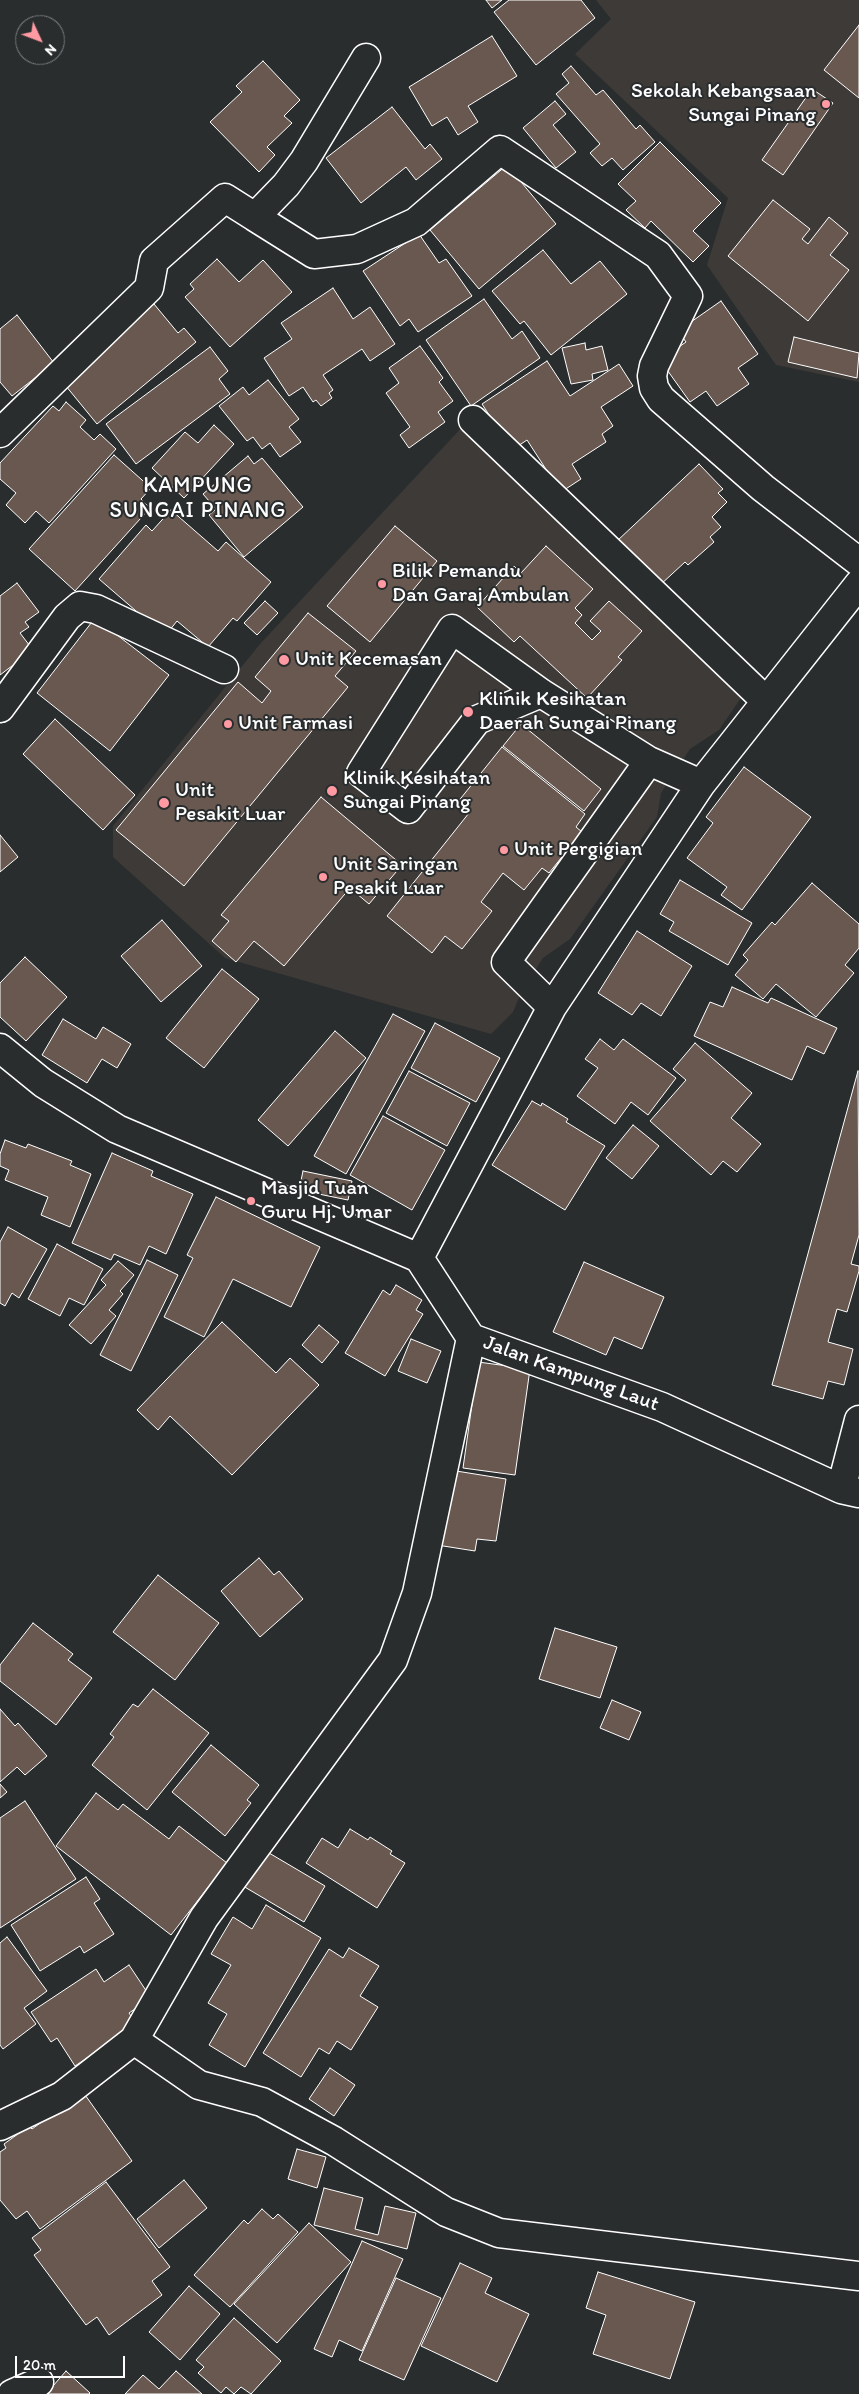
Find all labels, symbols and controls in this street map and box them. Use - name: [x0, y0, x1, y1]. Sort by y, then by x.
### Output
- north arrow: [15, 15, 65, 65]
- text: N: [41, 41, 60, 59]
- place label: Sekolah Kebangsaan Sungai Pinang: [631, 79, 816, 129]
- marker: Sekolah Kebangsaan Sungai Pinang: [820, 98, 832, 110]
- district label: KAMPUNG SUNGAI PINANG: [108, 473, 288, 524]
- place label: Bilik Pemandu Dan Garaj Ambulan: [392, 559, 569, 609]
- marker: Bilik Pemandu Dan Garaj Ambulan: [376, 578, 388, 590]
- place label: Unit Kecemasan: [295, 647, 442, 673]
- marker: Unit Kecemasan: [277, 653, 291, 667]
- place label: Klinik Kesihatan Daerah Sungai Pinang: [479, 687, 676, 737]
- marker: Klinik Kesihatan Daerah Sungai Pinang: [461, 705, 475, 719]
- place label: Unit Farmasi: [238, 711, 353, 737]
- marker: Unit Farmasi: [222, 718, 234, 730]
- place label: Klinik Kesihatan Sungai Pinang: [343, 766, 490, 816]
- place label: Unit Pesakit Luar: [175, 778, 285, 828]
- marker: Klinik Kesihatan Sungai Pinang: [325, 784, 339, 798]
- marker: Unit Pesakit Luar: [157, 796, 171, 810]
- place label: Unit Pergigian: [514, 837, 642, 863]
- marker: Unit Pergigian: [498, 844, 510, 856]
- place label: Unit Saringan Pesakit Luar: [333, 852, 458, 902]
- marker: Unit Saringan Pesakit Luar: [317, 871, 329, 883]
- place label: Masjid Tuan Guru Hj. Umar: [261, 1176, 392, 1226]
- marker: Masjid Tuan Guru Hj. Umar: [245, 1195, 257, 1207]
- street label: Jalan Kampung Laut: [480, 1331, 662, 1417]
- scale bar: [18, 2346, 128, 2378]
- text: 20 m: [23, 2356, 56, 2374]

